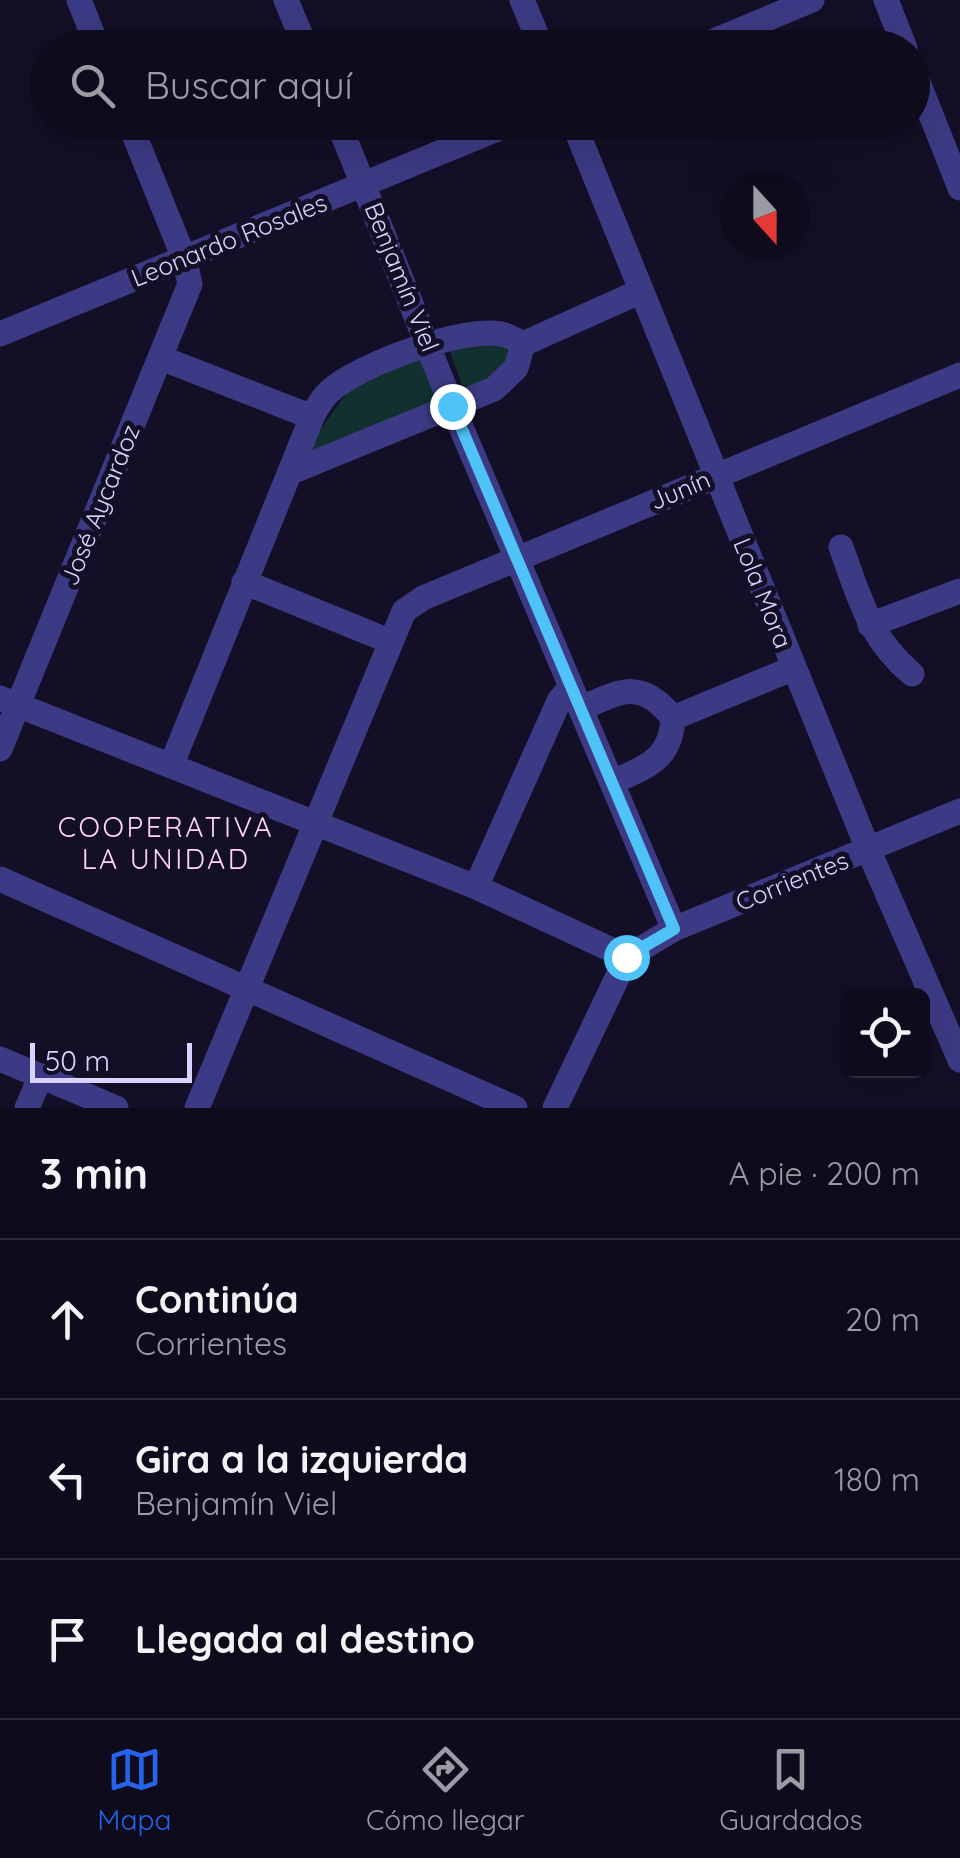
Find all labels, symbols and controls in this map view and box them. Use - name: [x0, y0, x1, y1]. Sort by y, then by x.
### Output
- search box: [30, 30, 930, 140]
- icon: search: [65, 58, 120, 113]
- text: Buscar aquí: [145, 61, 353, 109]
- north arrow: [720, 170, 810, 260]
- street label: Leonardo Rosales: [126, 186, 331, 293]
- street label: Benjamín Viel: [358, 198, 446, 356]
- route end: [430, 384, 476, 430]
- street label: José Aycardoz: [53, 420, 146, 590]
- street label: Junín: [645, 463, 715, 516]
- street label: Lola Mora: [727, 533, 800, 653]
- district label: COOPERATIVA LA UNIDAD: [58, 809, 274, 876]
- street label: Corrientes: [731, 844, 853, 917]
- route start: [604, 935, 650, 981]
- map controls: [840, 988, 930, 1078]
- button: locate: [840, 988, 930, 1078]
- scale bar: [30, 1038, 192, 1082]
- text: 50 m: [45, 1043, 110, 1078]
- text: 3 min: [40, 1147, 148, 1200]
- text: A pie · 200 m: [729, 1153, 920, 1193]
- text: Continúa: [135, 1275, 299, 1323]
- icon: ahead: [40, 1292, 95, 1347]
- text: 20 m: [845, 1299, 920, 1339]
- text: Corrientes: [135, 1323, 287, 1363]
- text: Gira a la izquierda: [135, 1435, 468, 1483]
- icon: left: [40, 1452, 95, 1507]
- text: 180 m: [834, 1459, 920, 1499]
- text: Benjamín Viel: [135, 1483, 337, 1523]
- icon: arrive: [40, 1612, 95, 1667]
- text: Llegada al destino: [135, 1615, 475, 1663]
- tab: Mapa: [97, 1742, 171, 1837]
- tab: Cómo llegar: [366, 1742, 525, 1837]
- tab: Guardados: [719, 1742, 863, 1837]

